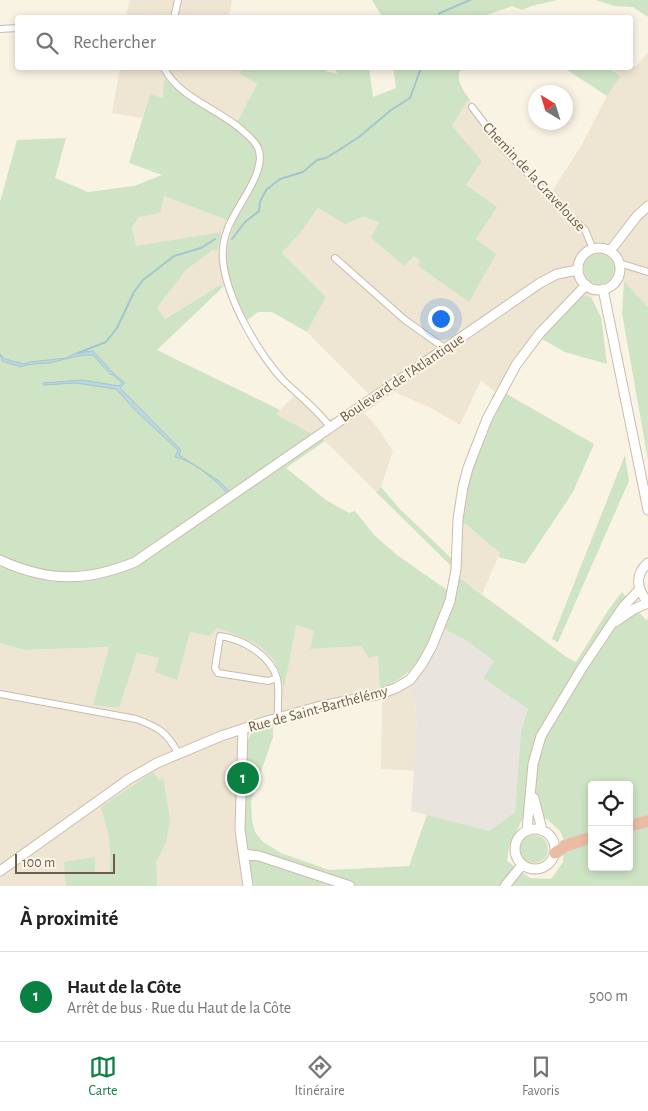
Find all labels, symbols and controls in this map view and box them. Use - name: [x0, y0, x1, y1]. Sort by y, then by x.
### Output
- search box: [15, 15, 633, 70]
- icon: search: [33, 29, 61, 57]
- text: Rechercher: [73, 33, 156, 52]
- north arrow: [528, 85, 573, 130]
- street label: Chemin de la Gravelouse: [480, 120, 588, 234]
- your location: [428, 306, 454, 332]
- street label: Boulevard de l'Atlantique: [337, 331, 467, 425]
- street label: Rue de Saint-Barthélémy: [247, 683, 390, 735]
- pin: 1: [227, 759, 259, 797]
- map controls: [588, 781, 633, 871]
- button: locate: [588, 781, 633, 826]
- button: layers: [588, 826, 633, 871]
- scale bar: [15, 851, 115, 874]
- text: 100 m: [22, 856, 55, 870]
- text: À proximité: [20, 908, 118, 929]
- text: Haut de la Côte: [67, 978, 181, 997]
- text: 1: [33, 988, 39, 1004]
- text: 500 m: [589, 988, 628, 1004]
- text: Arrêt de bus · Rue du Haut de la Côte: [67, 1000, 291, 1016]
- tab: Carte: [89, 1053, 117, 1100]
- tab: Itinéraire: [294, 1053, 345, 1100]
- tab: Favoris: [522, 1053, 559, 1100]

